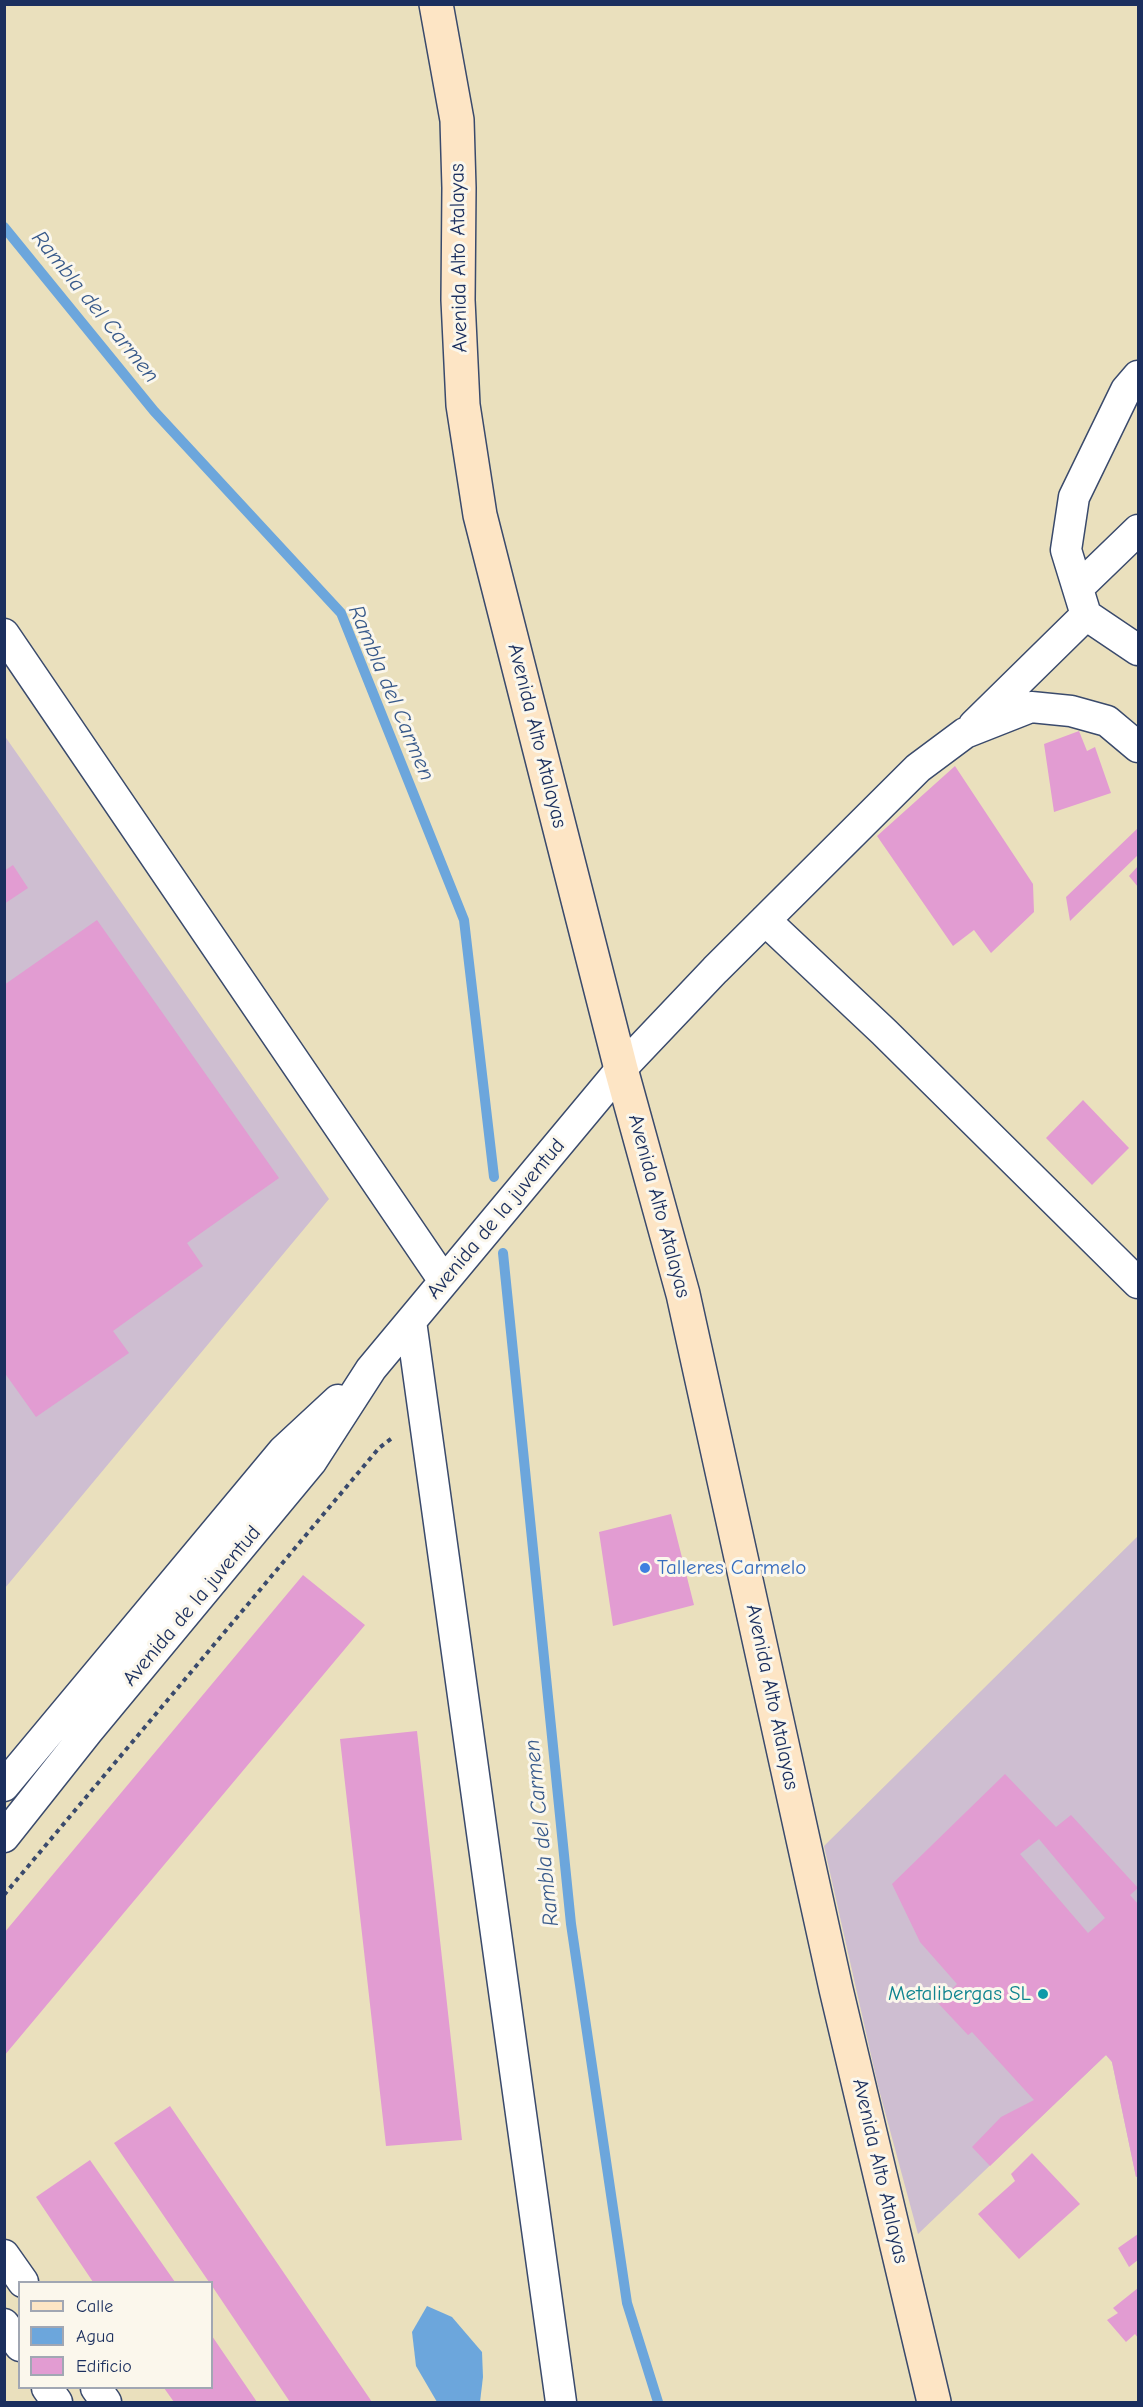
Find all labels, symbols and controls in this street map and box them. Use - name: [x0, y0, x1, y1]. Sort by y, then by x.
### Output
- street label: Avenida Alto Atalayas: [445, 163, 473, 353]
- water label: Rambla del Carmen: [26, 226, 164, 388]
- water label: Rambla del Carmen: [342, 601, 440, 785]
- street label: Avenida Alto Atalayas: [502, 641, 572, 831]
- street label: Avenida Alto Atalayas: [622, 1111, 696, 1301]
- street label: Avenida de la juventud: [422, 1134, 570, 1304]
- street label: Avenida de la juventud: [118, 1521, 266, 1691]
- place label: Talleres Carmelo: [657, 1555, 806, 1581]
- marker: Talleres Carmelo: [638, 1561, 652, 1575]
- street label: Avenida Alto Atalayas: [740, 1602, 804, 1792]
- water label: Rambla del Carmen: [519, 1738, 565, 1928]
- place label: Metalibergas SL: [888, 1981, 1031, 2007]
- marker: Metalibergas SL: [1036, 1987, 1050, 2001]
- street label: Avenida Alto Atalayas: [846, 2076, 914, 2266]
- legend: [18, 2281, 213, 2389]
- text: Calle: [76, 2296, 113, 2317]
- text: Agua: [76, 2326, 114, 2347]
- text: Edificio: [76, 2356, 132, 2377]

